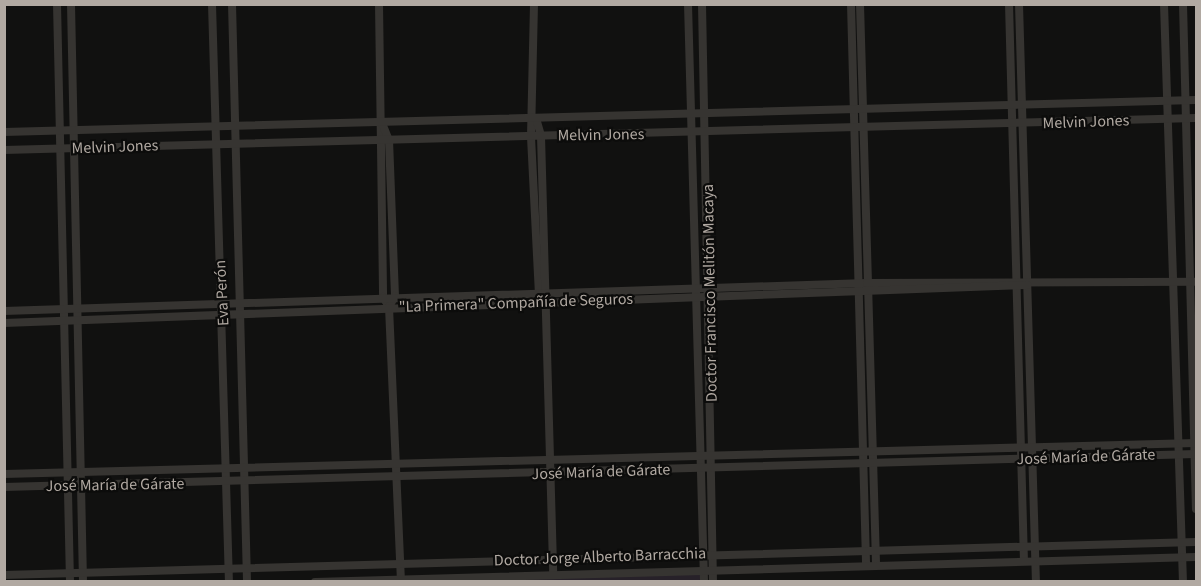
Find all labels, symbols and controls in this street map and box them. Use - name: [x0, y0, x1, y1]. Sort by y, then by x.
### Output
- street label: Melvin Jones: [1042, 111, 1130, 133]
- street label: Melvin Jones: [557, 125, 645, 145]
- street label: Melvin Jones: [71, 136, 159, 158]
- street label: Doctor Francisco Melitón Macaya: [698, 184, 722, 402]
- street label: Eva Perón: [211, 259, 233, 327]
- street label: "La Primera" Compañía de Seguros: [399, 289, 633, 317]
- street label: José María de Gárate: [1016, 445, 1156, 469]
- street label: José María de Gárate: [531, 460, 671, 484]
- street label: José María de Gárate: [46, 474, 184, 496]
- street label: Doctor Jorge Alberto Barracchia: [494, 544, 706, 570]

